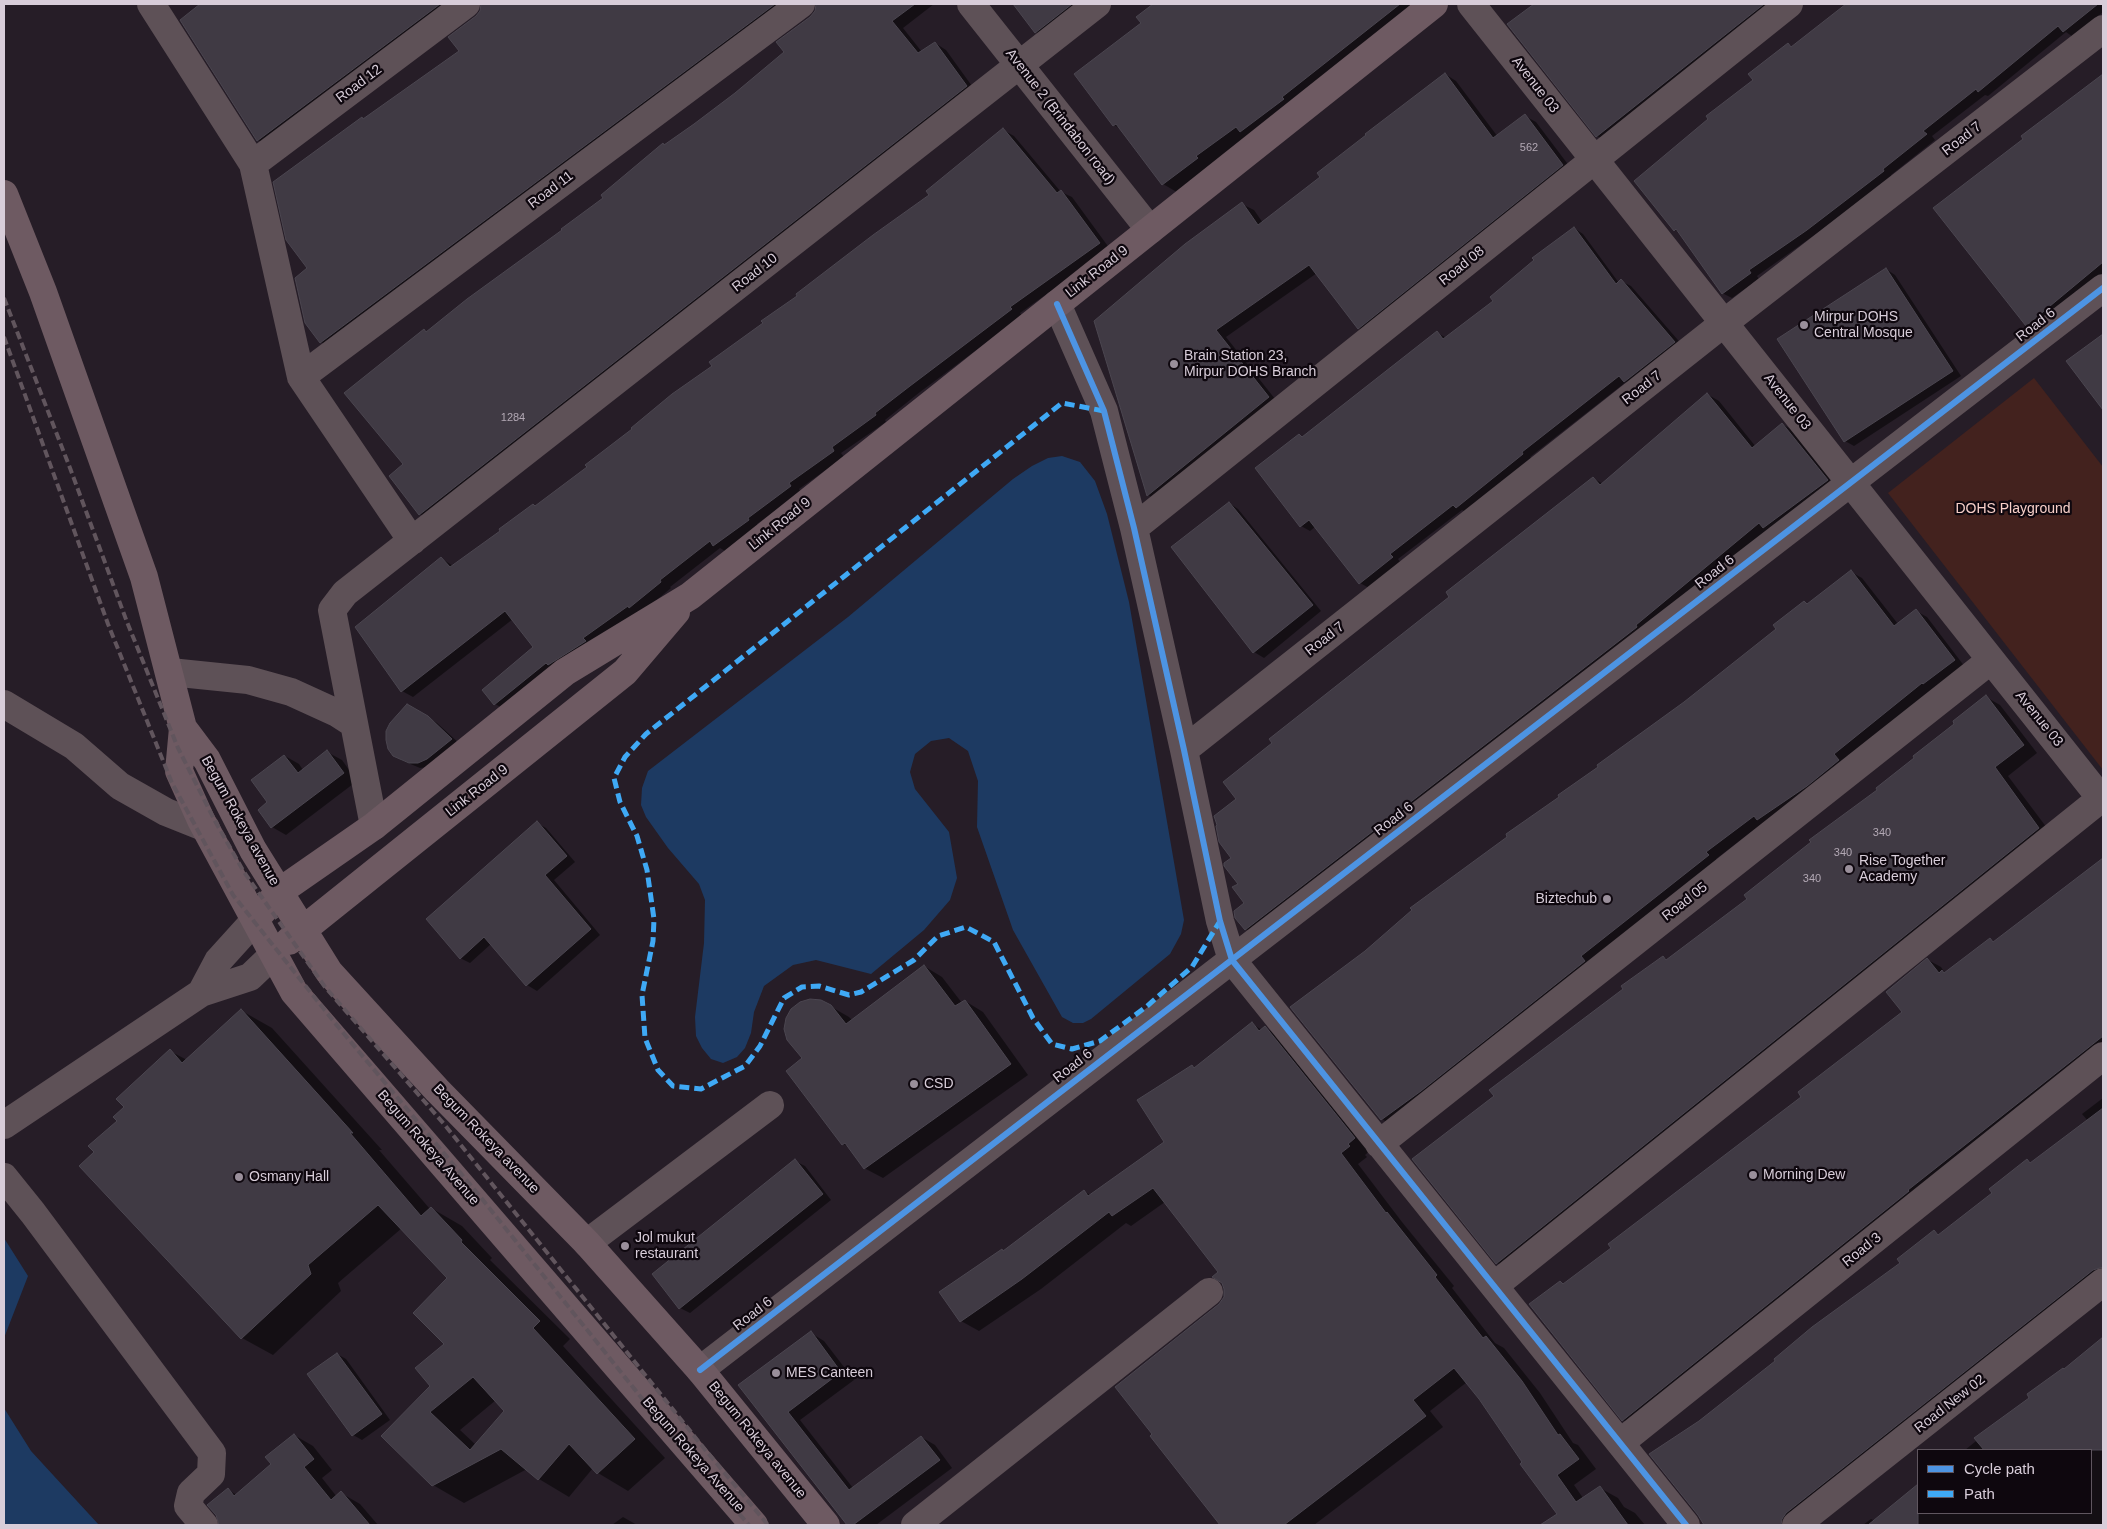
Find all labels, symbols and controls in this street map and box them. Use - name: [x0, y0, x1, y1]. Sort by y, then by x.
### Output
- street label: Avenue 2 (Brindabon road): [1002, 46, 1118, 188]
- street label: Avenue 03: [1508, 54, 1562, 116]
- street label: Road 12: [333, 61, 385, 107]
- street label: Road 7: [1939, 118, 1985, 160]
- house number: 562: [1520, 141, 1538, 155]
- street label: Road 11: [525, 168, 577, 212]
- street label: Link Road 9: [1062, 242, 1132, 302]
- street label: Road 08: [1436, 243, 1488, 289]
- street label: Road 10: [729, 250, 781, 296]
- street label: Road 6: [2013, 304, 2059, 346]
- place label: Mirpur DOHS Central Mosque: [1814, 309, 1913, 342]
- marker: Mirpur DOHS Central Mosque: [1798, 319, 1810, 331]
- place label: Brain Station 23, Mirpur DOHS Branch: [1184, 348, 1316, 381]
- marker: Brain Station 23, Mirpur DOHS Branch: [1168, 358, 1180, 370]
- street label: Road 7: [1619, 367, 1665, 409]
- street label: Avenue 03: [1760, 371, 1814, 433]
- house number: 1284: [501, 411, 525, 425]
- street label: Link Road 9: [746, 494, 814, 554]
- park label: DOHS Playground: [1955, 501, 2071, 517]
- street label: Road 6: [1692, 551, 1738, 593]
- street label: Road 7: [1302, 618, 1348, 660]
- street label: Avenue 03: [2011, 688, 2067, 750]
- street label: Begum Rokeya avenue: [197, 753, 283, 889]
- street label: Link Road 9: [442, 761, 512, 821]
- street label: Road 6: [1371, 798, 1417, 840]
- house number: 340: [1873, 826, 1891, 840]
- house number: 340: [1834, 846, 1852, 860]
- place label: Rise Together Academy: [1859, 853, 1945, 886]
- marker: Rise Together Academy: [1843, 863, 1855, 875]
- house number: 340: [1803, 872, 1821, 886]
- street label: Road 05: [1659, 879, 1711, 925]
- place label: Biztechub: [1536, 891, 1597, 907]
- marker: Biztechub: [1601, 893, 1613, 905]
- street label: Road 6: [1050, 1045, 1096, 1087]
- place label: CSD: [924, 1076, 954, 1092]
- marker: CSD: [908, 1078, 920, 1090]
- street label: Begum Rokeya avenue: [429, 1081, 543, 1197]
- street label: Begum Rokeya Avenue: [373, 1087, 483, 1209]
- place label: Morning Dew: [1763, 1167, 1845, 1183]
- place label: Osmany Hall: [249, 1169, 329, 1185]
- marker: Morning Dew: [1747, 1169, 1759, 1181]
- marker: Osmany Hall: [233, 1171, 245, 1183]
- street label: Road 3: [1839, 1229, 1885, 1271]
- place label: Jol mukut restaurant: [635, 1230, 698, 1262]
- marker: Jol mukut restaurant: [619, 1240, 631, 1252]
- street label: Road 6: [730, 1293, 776, 1335]
- place label: MES Canteen: [786, 1365, 873, 1381]
- marker: MES Canteen: [770, 1367, 782, 1379]
- street label: Road New 02: [1911, 1371, 1989, 1437]
- street label: Begum Rokeya avenue: [705, 1378, 809, 1502]
- street label: Begum Rokeya Avenue: [638, 1394, 748, 1516]
- legend: [1917, 1449, 2092, 1514]
- text: Cycle path: [1964, 1460, 2035, 1477]
- text: Path: [1964, 1485, 1995, 1502]

